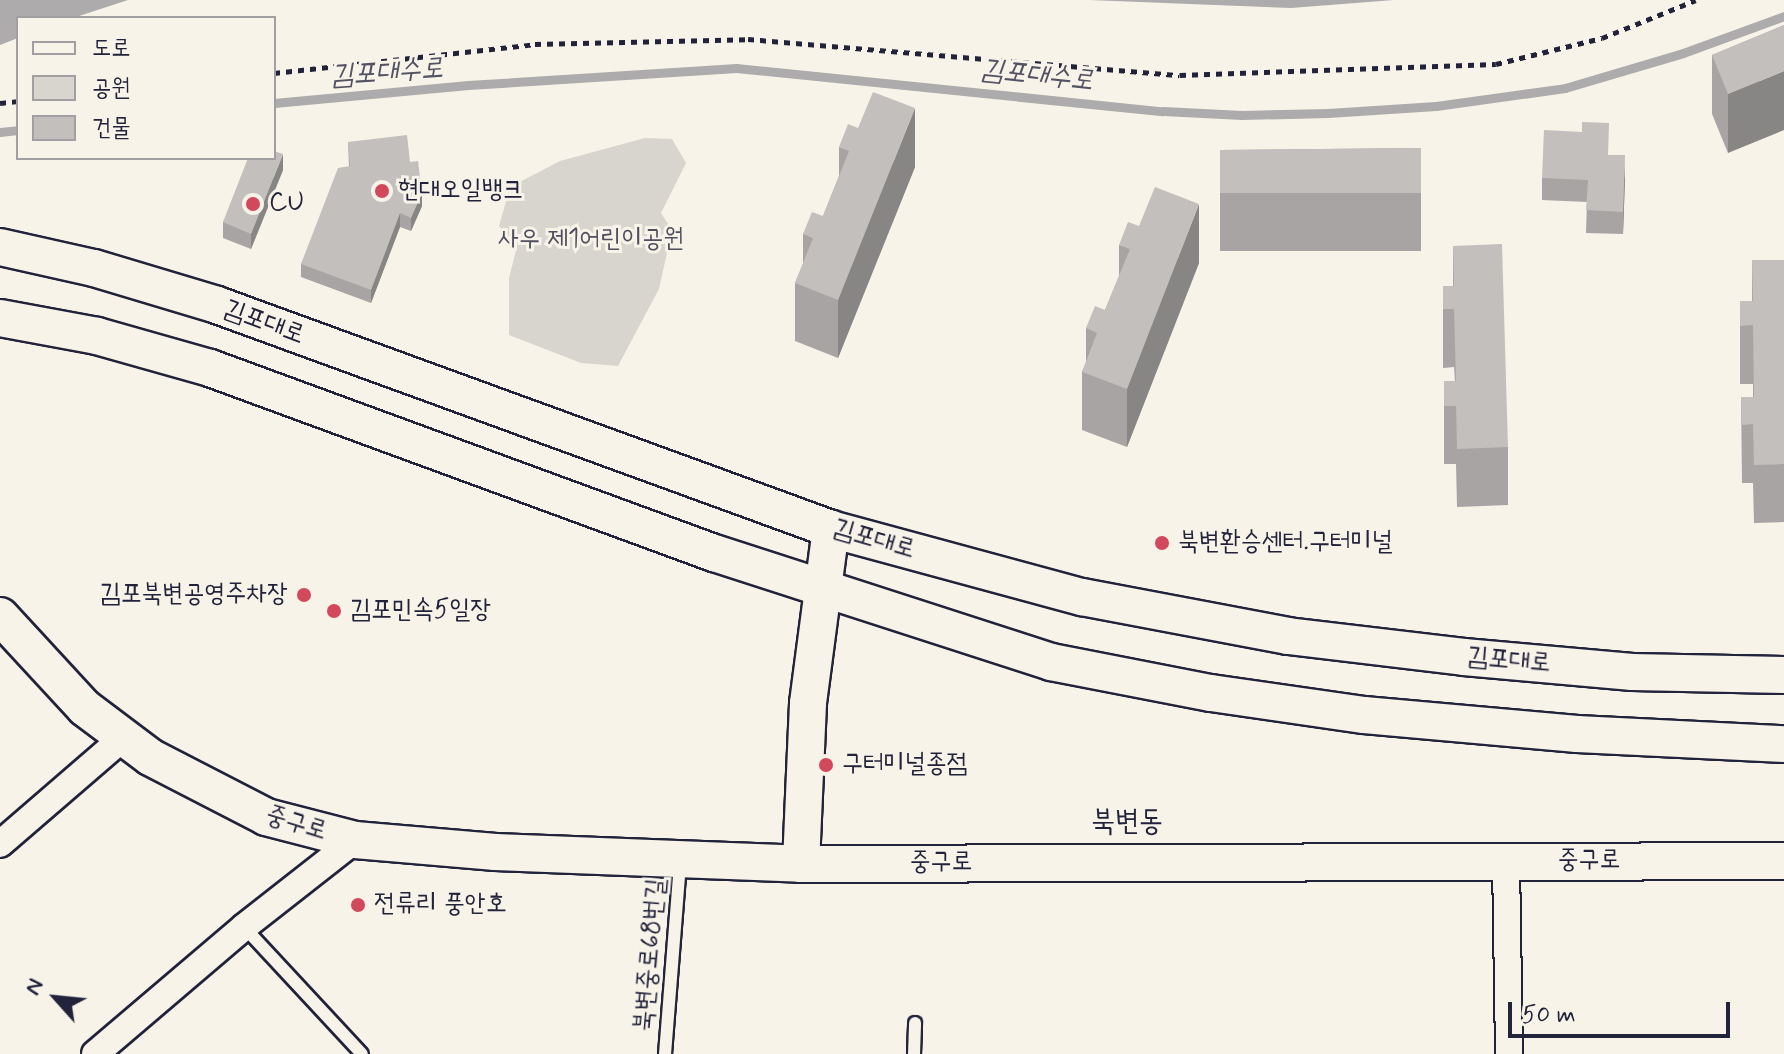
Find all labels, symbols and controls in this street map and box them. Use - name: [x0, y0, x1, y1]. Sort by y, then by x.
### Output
- legend: [16, 16, 276, 160]
- text: 도로: [92, 33, 131, 64]
- water label: 김포대수로: [330, 52, 444, 94]
- water label: 김포대수로: [979, 53, 1095, 99]
- text: 공원: [92, 73, 131, 104]
- text: 건물: [92, 113, 131, 144]
- place label: 현대오일뱅크: [398, 175, 524, 207]
- marker: 현대오일뱅크: [373, 182, 391, 200]
- place label: CU: [269, 188, 304, 220]
- marker: CU: [244, 195, 262, 213]
- park label: 사우 제1어린이공원: [498, 224, 684, 256]
- street label: 김포대로: [219, 294, 309, 352]
- street label: 김포대로: [829, 513, 919, 567]
- place label: 북변환승센터.구터미널: [1178, 527, 1393, 559]
- marker: 북변환승센터.구터미널: [1153, 534, 1171, 552]
- place label: 김포북변공영주차장: [100, 579, 288, 611]
- marker: 김포북변공영주차장: [295, 586, 313, 604]
- place label: 김포민속5일장: [350, 595, 491, 627]
- marker: 김포민속5일장: [325, 602, 343, 620]
- street label: 김포대로: [1466, 642, 1552, 680]
- place label: 구터미널종점: [842, 749, 968, 781]
- marker: 구터미널종점: [817, 756, 835, 774]
- street label: 중구로: [261, 800, 331, 848]
- district label: 북변동: [1091, 804, 1163, 840]
- street label: 중구로: [1558, 845, 1620, 877]
- street label: 중구로: [910, 847, 972, 879]
- street label: 북변중로68번길: [629, 877, 673, 1033]
- place label: 전류리 풍안호: [374, 889, 507, 921]
- marker: 전류리 풍안호: [349, 896, 367, 914]
- north arrow: [16, 958, 96, 1038]
- text: N: [19, 974, 50, 1000]
- scale bar: [1512, 986, 1734, 1036]
- text: 50 m: [1522, 1000, 1576, 1031]

